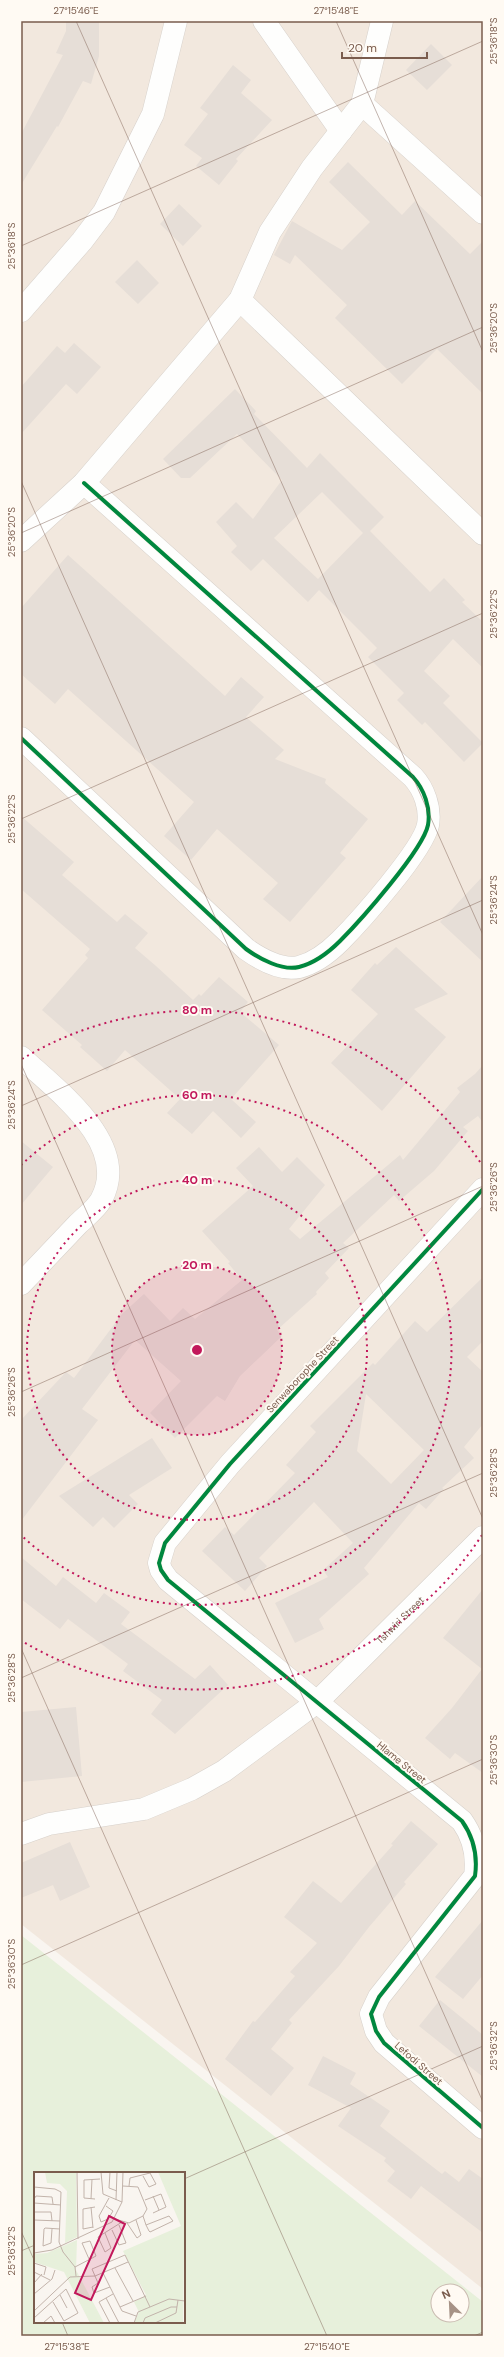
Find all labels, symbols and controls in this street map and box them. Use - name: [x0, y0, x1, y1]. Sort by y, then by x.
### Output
- text: 27°15'46"E: [53, 4, 99, 17]
- text: 27°15'48"E: [313, 4, 359, 17]
- text: 25°36'18"S: [487, 17, 500, 64]
- scale bar: [342, 34, 427, 60]
- text: 20 m: [348, 40, 377, 56]
- text: 25°36'18"S: [5, 222, 18, 269]
- text: 25°36'20"S: [487, 303, 500, 353]
- text: 25°36'20"S: [5, 507, 18, 557]
- text: 25°36'22"S: [487, 589, 500, 639]
- text: 25°36'22"S: [5, 794, 18, 844]
- text: 25°36'24"S: [487, 875, 500, 925]
- text: 80 m: [182, 1002, 212, 1018]
- text: 25°36'24"S: [5, 1080, 18, 1130]
- text: 60 m: [182, 1087, 212, 1103]
- text: 25°36'26"S: [487, 1162, 500, 1212]
- text: 40 m: [182, 1172, 212, 1188]
- text: 20 m: [182, 1257, 212, 1273]
- street label: Senwaborophe Street: [263, 1333, 341, 1416]
- centre of rings: [190, 1343, 204, 1357]
- text: 25°36'26"S: [5, 1367, 18, 1417]
- text: 25°36'28"S: [487, 1448, 500, 1498]
- street label: Tshwiri Street: [373, 1593, 427, 1647]
- text: 25°36'28"S: [5, 1653, 18, 1703]
- text: 25°36'30"S: [487, 1735, 500, 1785]
- street label: Hlame Street: [374, 1738, 429, 1786]
- text: 25°36'30"S: [5, 1939, 18, 1989]
- text: 25°36'32"S: [487, 2021, 500, 2071]
- street label: Lefodi Street: [392, 2039, 445, 2088]
- inset map: [34, 2172, 185, 2323]
- text: 25°36'32"S: [5, 2226, 18, 2276]
- north arrow: [430, 2283, 470, 2323]
- text: N: [439, 2286, 452, 2302]
- text: 27°15'38"E: [44, 2340, 90, 2353]
- text: 27°15'40"E: [304, 2340, 350, 2353]

